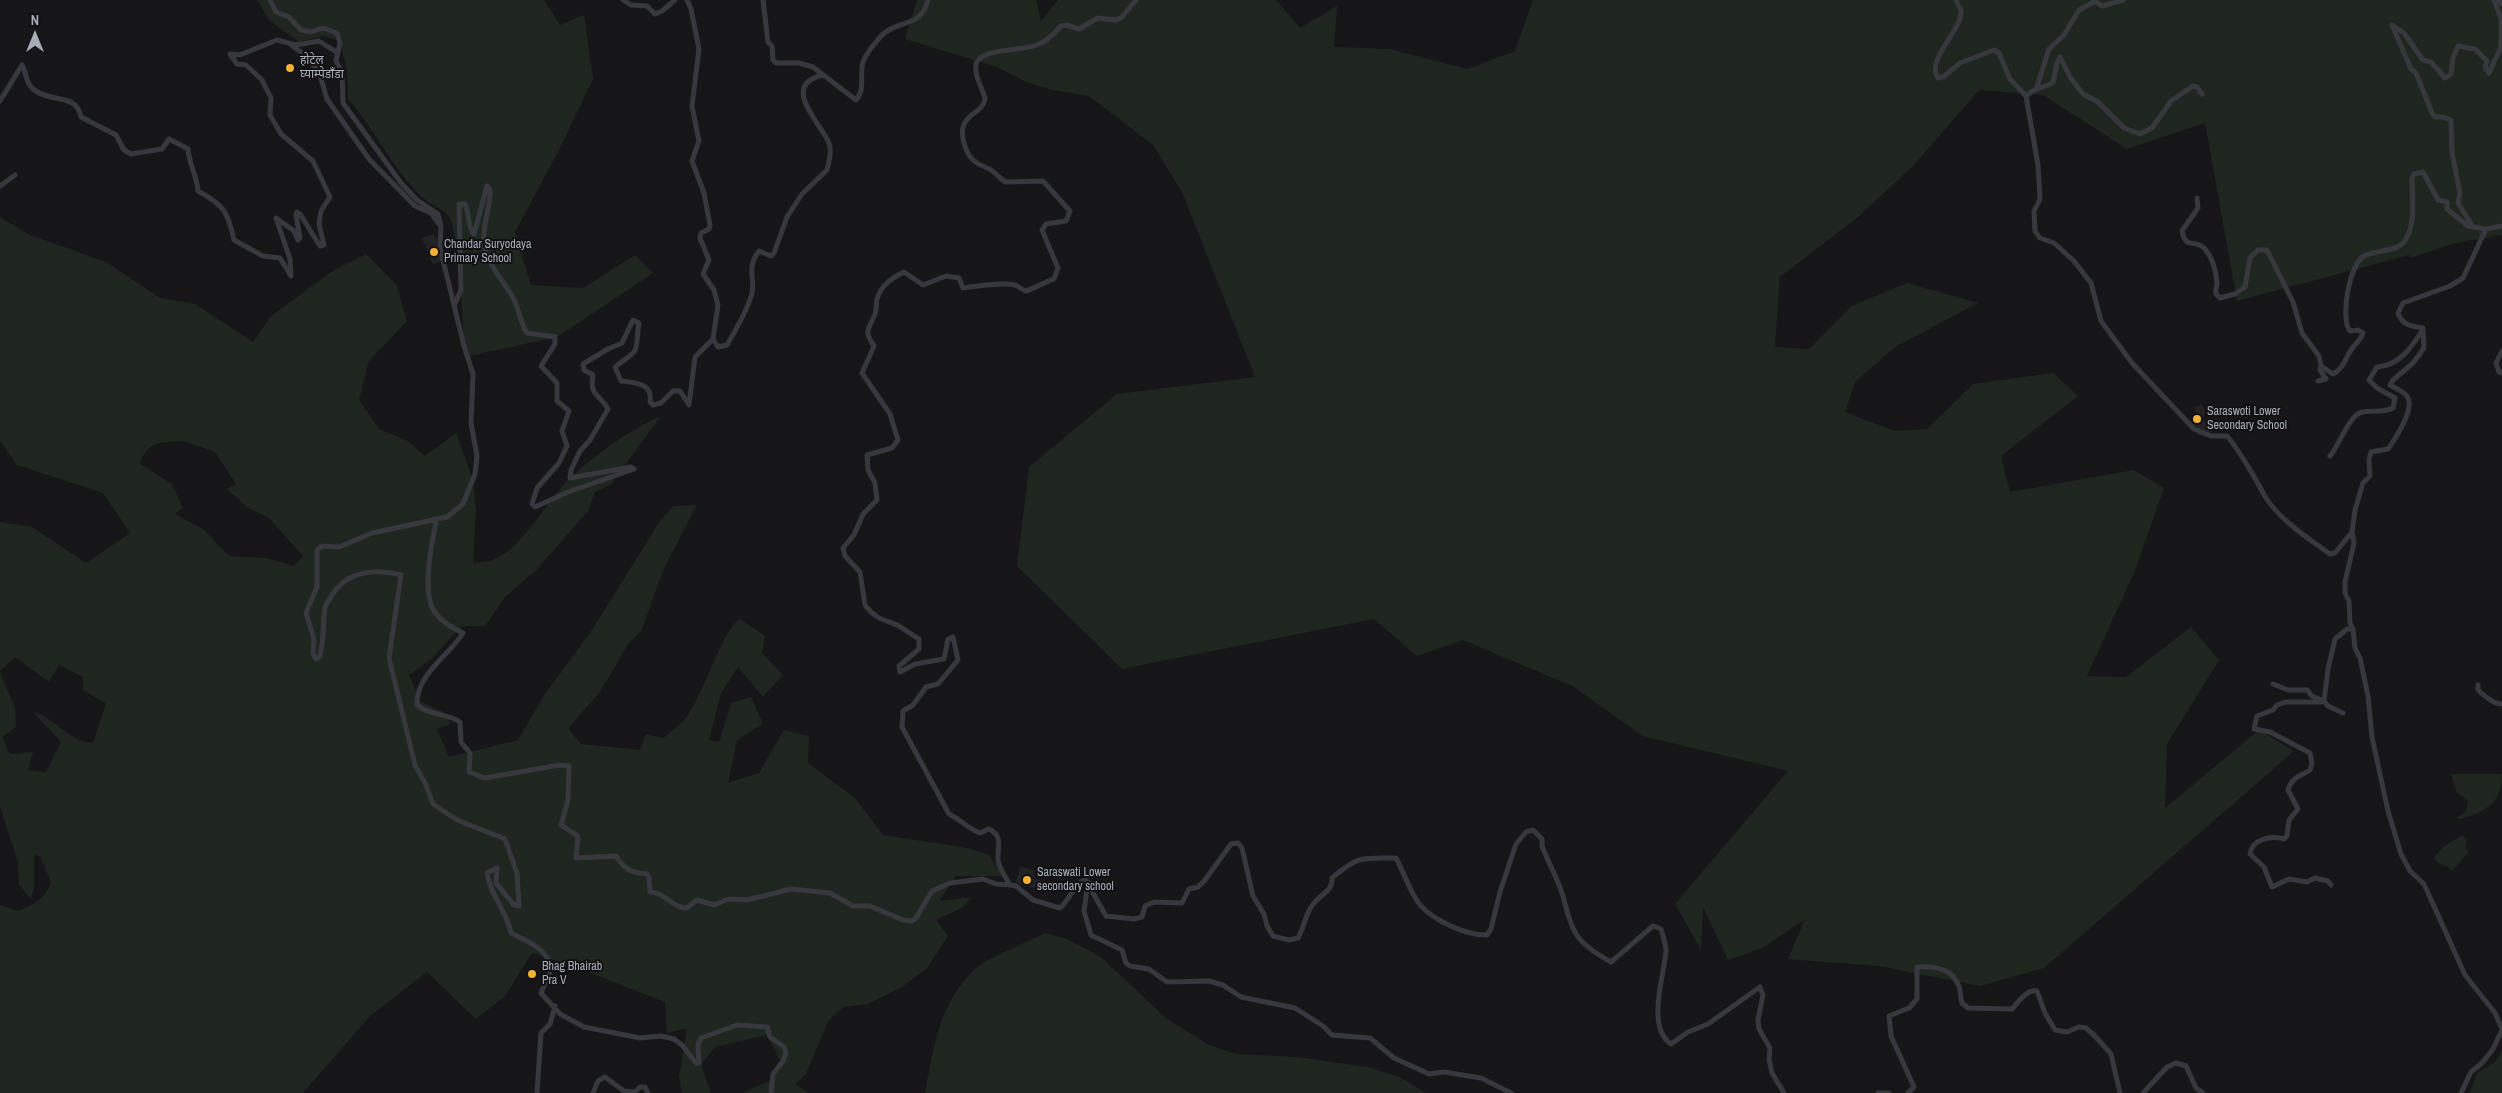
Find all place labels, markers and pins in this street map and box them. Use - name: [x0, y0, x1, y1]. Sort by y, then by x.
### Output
- place label: होटेल घ्याम्पेडाँडा: [300, 54, 344, 82]
- marker: होटेल घ्याम्पेडाँडा: [284, 62, 296, 74]
- place label: Chandar Suryodaya Primary School: [444, 238, 532, 266]
- marker: Chandar Suryodaya Primary School: [428, 246, 440, 258]
- place label: Saraswoti Lower Secondary School: [2207, 405, 2287, 433]
- marker: Saraswoti Lower Secondary School: [2191, 413, 2203, 425]
- place label: Saraswati Lower secondary school: [1037, 866, 1114, 894]
- marker: Saraswati Lower secondary school: [1021, 874, 1033, 886]
- place label: Bhag Bhairab Pra V: [542, 960, 602, 988]
- marker: Bhag Bhairab Pra V: [526, 968, 538, 980]

